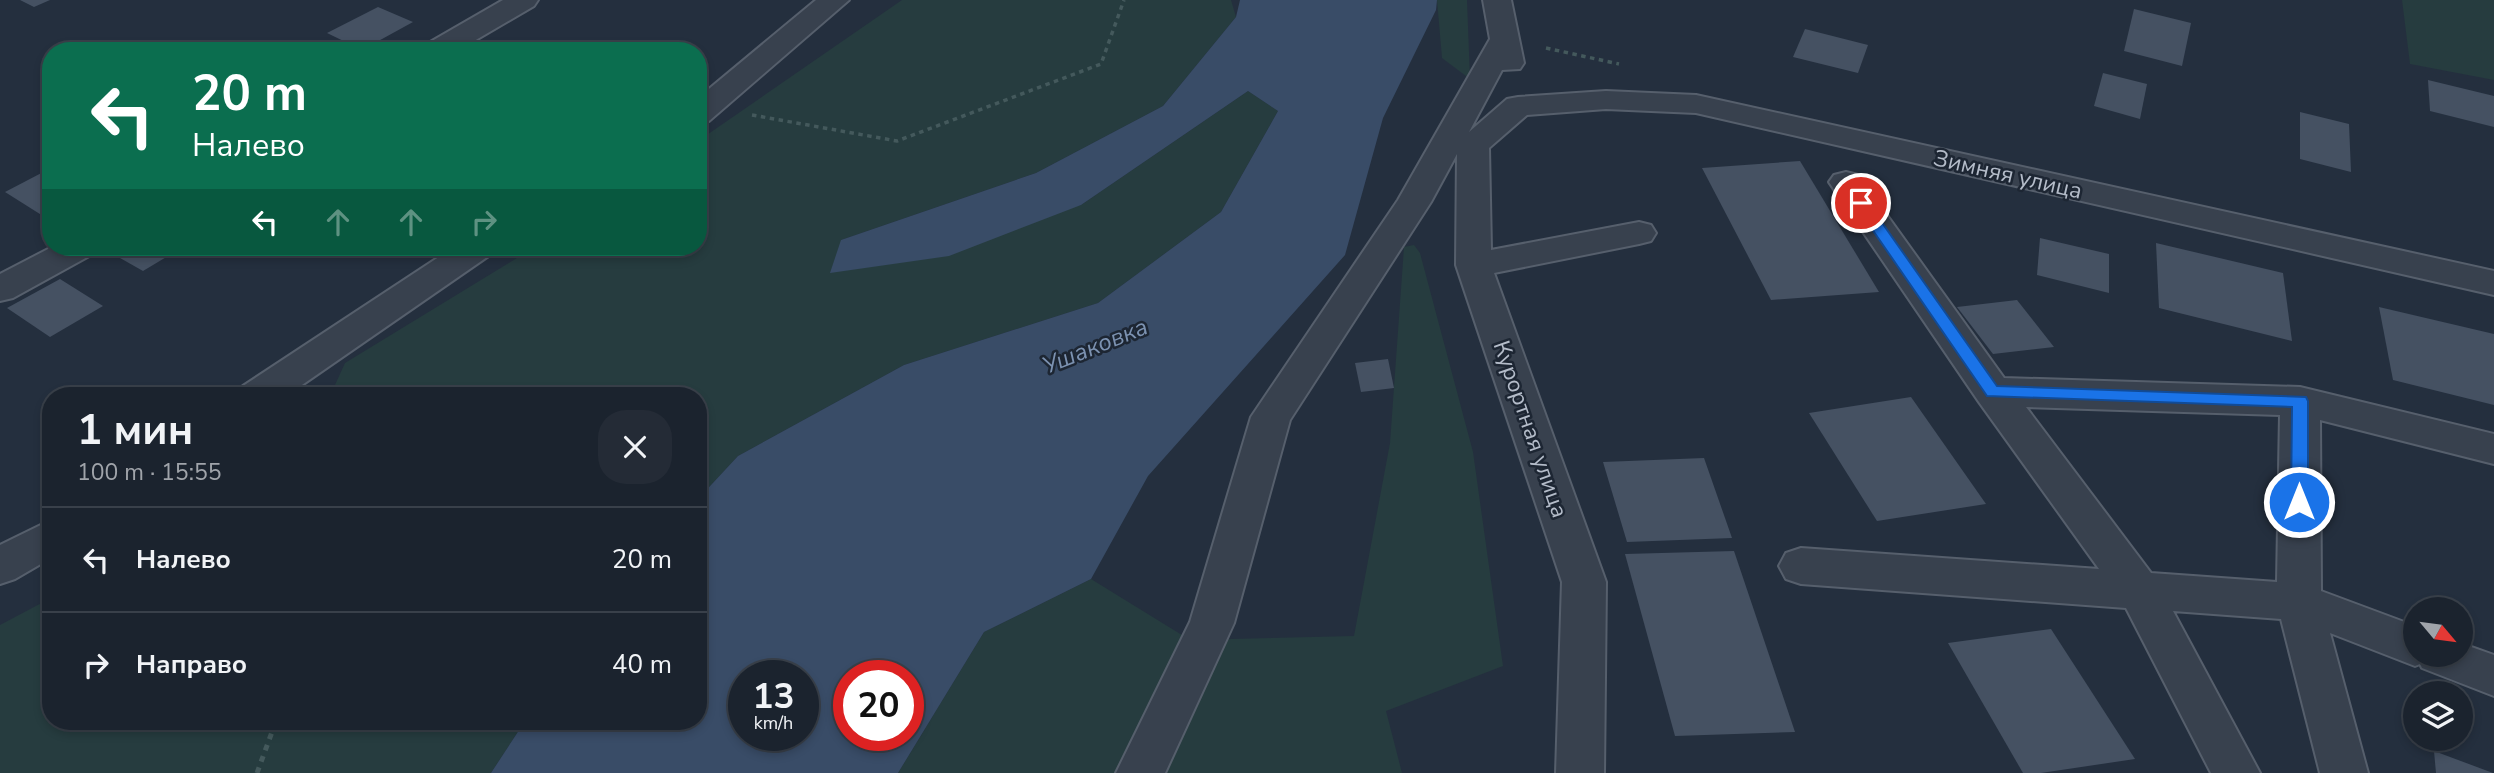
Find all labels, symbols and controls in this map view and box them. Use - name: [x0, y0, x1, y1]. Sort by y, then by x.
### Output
- text: 20 m: [192, 60, 307, 127]
- icon: left: [77, 70, 168, 161]
- text: Налево: [192, 124, 305, 167]
- street label: Зимняя улица: [1931, 142, 2085, 207]
- pin: [1831, 173, 1891, 233]
- icon: arrive: [1842, 184, 1880, 222]
- icon: left: [246, 203, 284, 241]
- icon: ahead: [319, 203, 357, 241]
- icon: ahead: [392, 203, 430, 241]
- icon: right: [465, 203, 503, 241]
- water label: Ушаковка: [1037, 310, 1153, 382]
- street label: Курортная улица: [1486, 337, 1575, 522]
- text: 1 мин: [77, 402, 193, 459]
- button: close: [598, 410, 672, 484]
- text: 100 m · 15:55: [77, 457, 222, 488]
- position arrow: [2262, 465, 2336, 539]
- icon: left: [77, 541, 115, 579]
- text: Налево: [136, 542, 231, 577]
- text: 20 m: [612, 542, 672, 577]
- north arrow: [2403, 597, 2473, 667]
- map controls: [2403, 597, 2473, 751]
- icon: right: [77, 646, 115, 684]
- text: Направо: [136, 647, 247, 682]
- text: 40 m: [612, 647, 672, 682]
- speed limit sign: 20: [833, 660, 924, 751]
- text: 13: [752, 673, 795, 720]
- button: layers: [2403, 681, 2473, 751]
- text: km/h: [754, 711, 793, 735]

